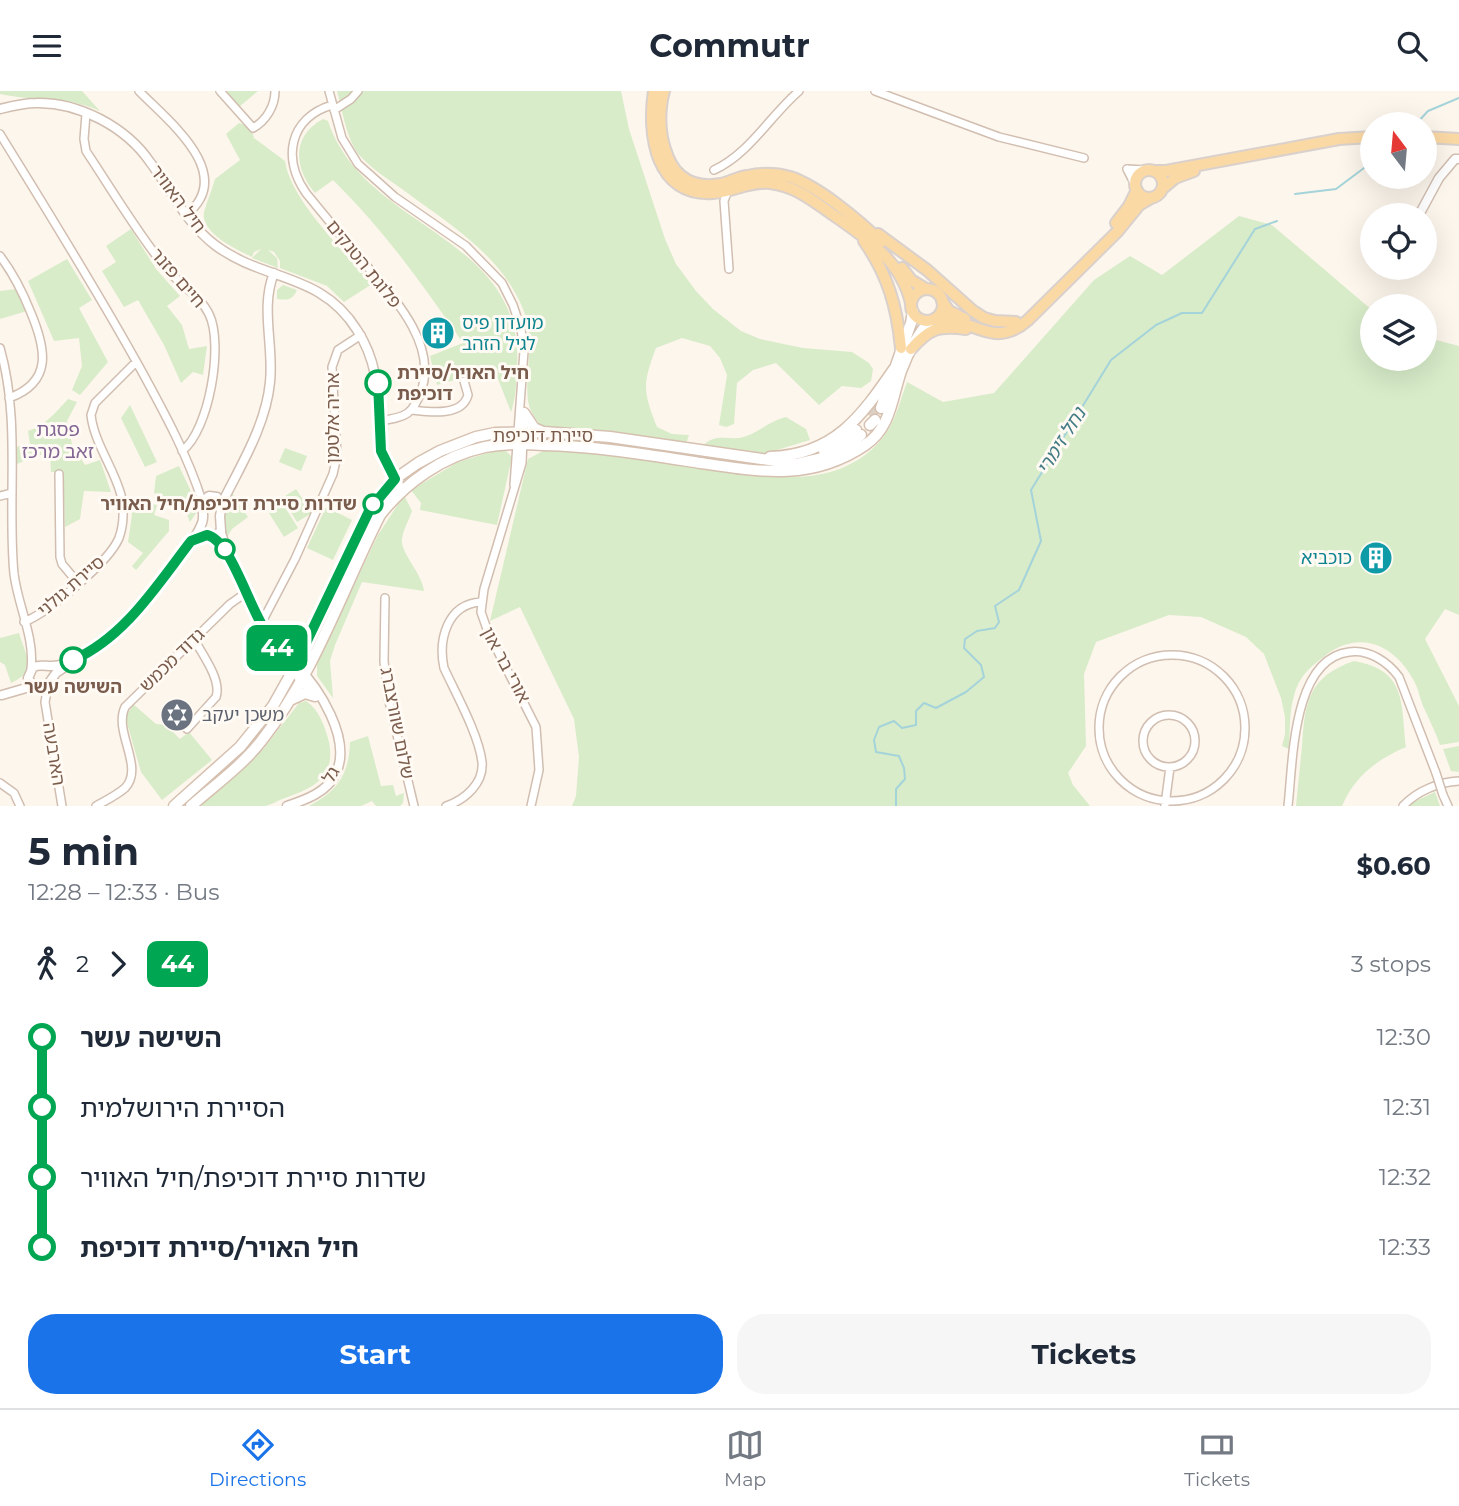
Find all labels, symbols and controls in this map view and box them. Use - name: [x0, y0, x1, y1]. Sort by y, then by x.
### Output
- text: Commutr: [649, 26, 810, 65]
- icon: menu: [28, 27, 66, 65]
- icon: search: [1393, 27, 1431, 65]
- north arrow: [1360, 112, 1437, 189]
- map controls: [1360, 112, 1437, 371]
- street label: חיל האוויר: [145, 161, 211, 237]
- button: locate: [1360, 203, 1437, 280]
- street label: פלוגת הטנקים: [322, 215, 406, 313]
- street label: חיים פזנר: [146, 244, 210, 312]
- button: layers: [1360, 294, 1437, 371]
- place label: מועדון פיס לגיל הזהב: [462, 312, 543, 355]
- building icon: מועדון פיס לגיל הזהב: [419, 314, 457, 352]
- place label: חיל האויר/סיירת דוכיפת: [397, 362, 529, 405]
- marker: חיל האויר/סיירת דוכיפת: [365, 370, 391, 396]
- street label: אריה אלטמן: [322, 372, 344, 464]
- water label: נחל זימרי: [1032, 402, 1091, 479]
- district label: פסגת זאב מרכז: [22, 418, 94, 463]
- street label: סיירת דוכיפת: [493, 425, 593, 447]
- place label: שדרות סיירת דוכיפת/חיל האוויר: [100, 493, 357, 515]
- marker: שדרות סיירת דוכיפת/חיל האוויר: [363, 494, 383, 514]
- unlabelled marker: [215, 539, 235, 559]
- building icon: כוכביא: [1357, 539, 1395, 577]
- place label: כוכביא: [1301, 547, 1352, 569]
- street label: סיירת גולני: [33, 551, 109, 621]
- street label: גדוד מכמש: [135, 623, 209, 696]
- street label: אורי בר און: [477, 623, 535, 707]
- line badge: 44: [246, 625, 308, 671]
- text: 44: [260, 633, 294, 662]
- marker: השישה עשר: [60, 647, 86, 673]
- street label: שלום שוורצברג: [375, 665, 419, 781]
- place label: השישה עשר: [24, 676, 122, 698]
- synagogue icon: משכן יעקב: [158, 696, 196, 734]
- place label: משכן יעקב: [202, 704, 284, 726]
- street label: הארבעה: [38, 721, 70, 787]
- street label: גל: [318, 762, 345, 787]
- text: 5 min: [28, 828, 139, 875]
- text: $0.60: [1356, 850, 1431, 882]
- text: 12:28 – 12:33 · Bus: [28, 878, 219, 906]
- icon: walk: [28, 945, 66, 983]
- icon: forward: [99, 945, 137, 983]
- text: 44: [161, 949, 194, 978]
- text: 2: [76, 950, 89, 978]
- text: 3 stops: [1351, 950, 1431, 978]
- text: השישה עשר: [80, 1022, 222, 1054]
- text: 12:30: [1377, 1023, 1431, 1051]
- text: הסיירת הירושלמית: [80, 1092, 285, 1124]
- text: 12:31: [1383, 1093, 1431, 1121]
- text: שדרות סיירת דוכיפת/חיל האוויר: [80, 1162, 426, 1194]
- text: 12:32: [1379, 1163, 1431, 1191]
- text: חיל האויר/סיירת דוכיפת: [80, 1232, 359, 1264]
- text: 12:33: [1379, 1233, 1431, 1261]
- button: Start: [28, 1314, 723, 1394]
- button: Tickets: [737, 1314, 1431, 1394]
- tab: Directions: [209, 1426, 306, 1491]
- tab: Map: [724, 1426, 766, 1491]
- tab: Tickets: [1184, 1426, 1250, 1491]

